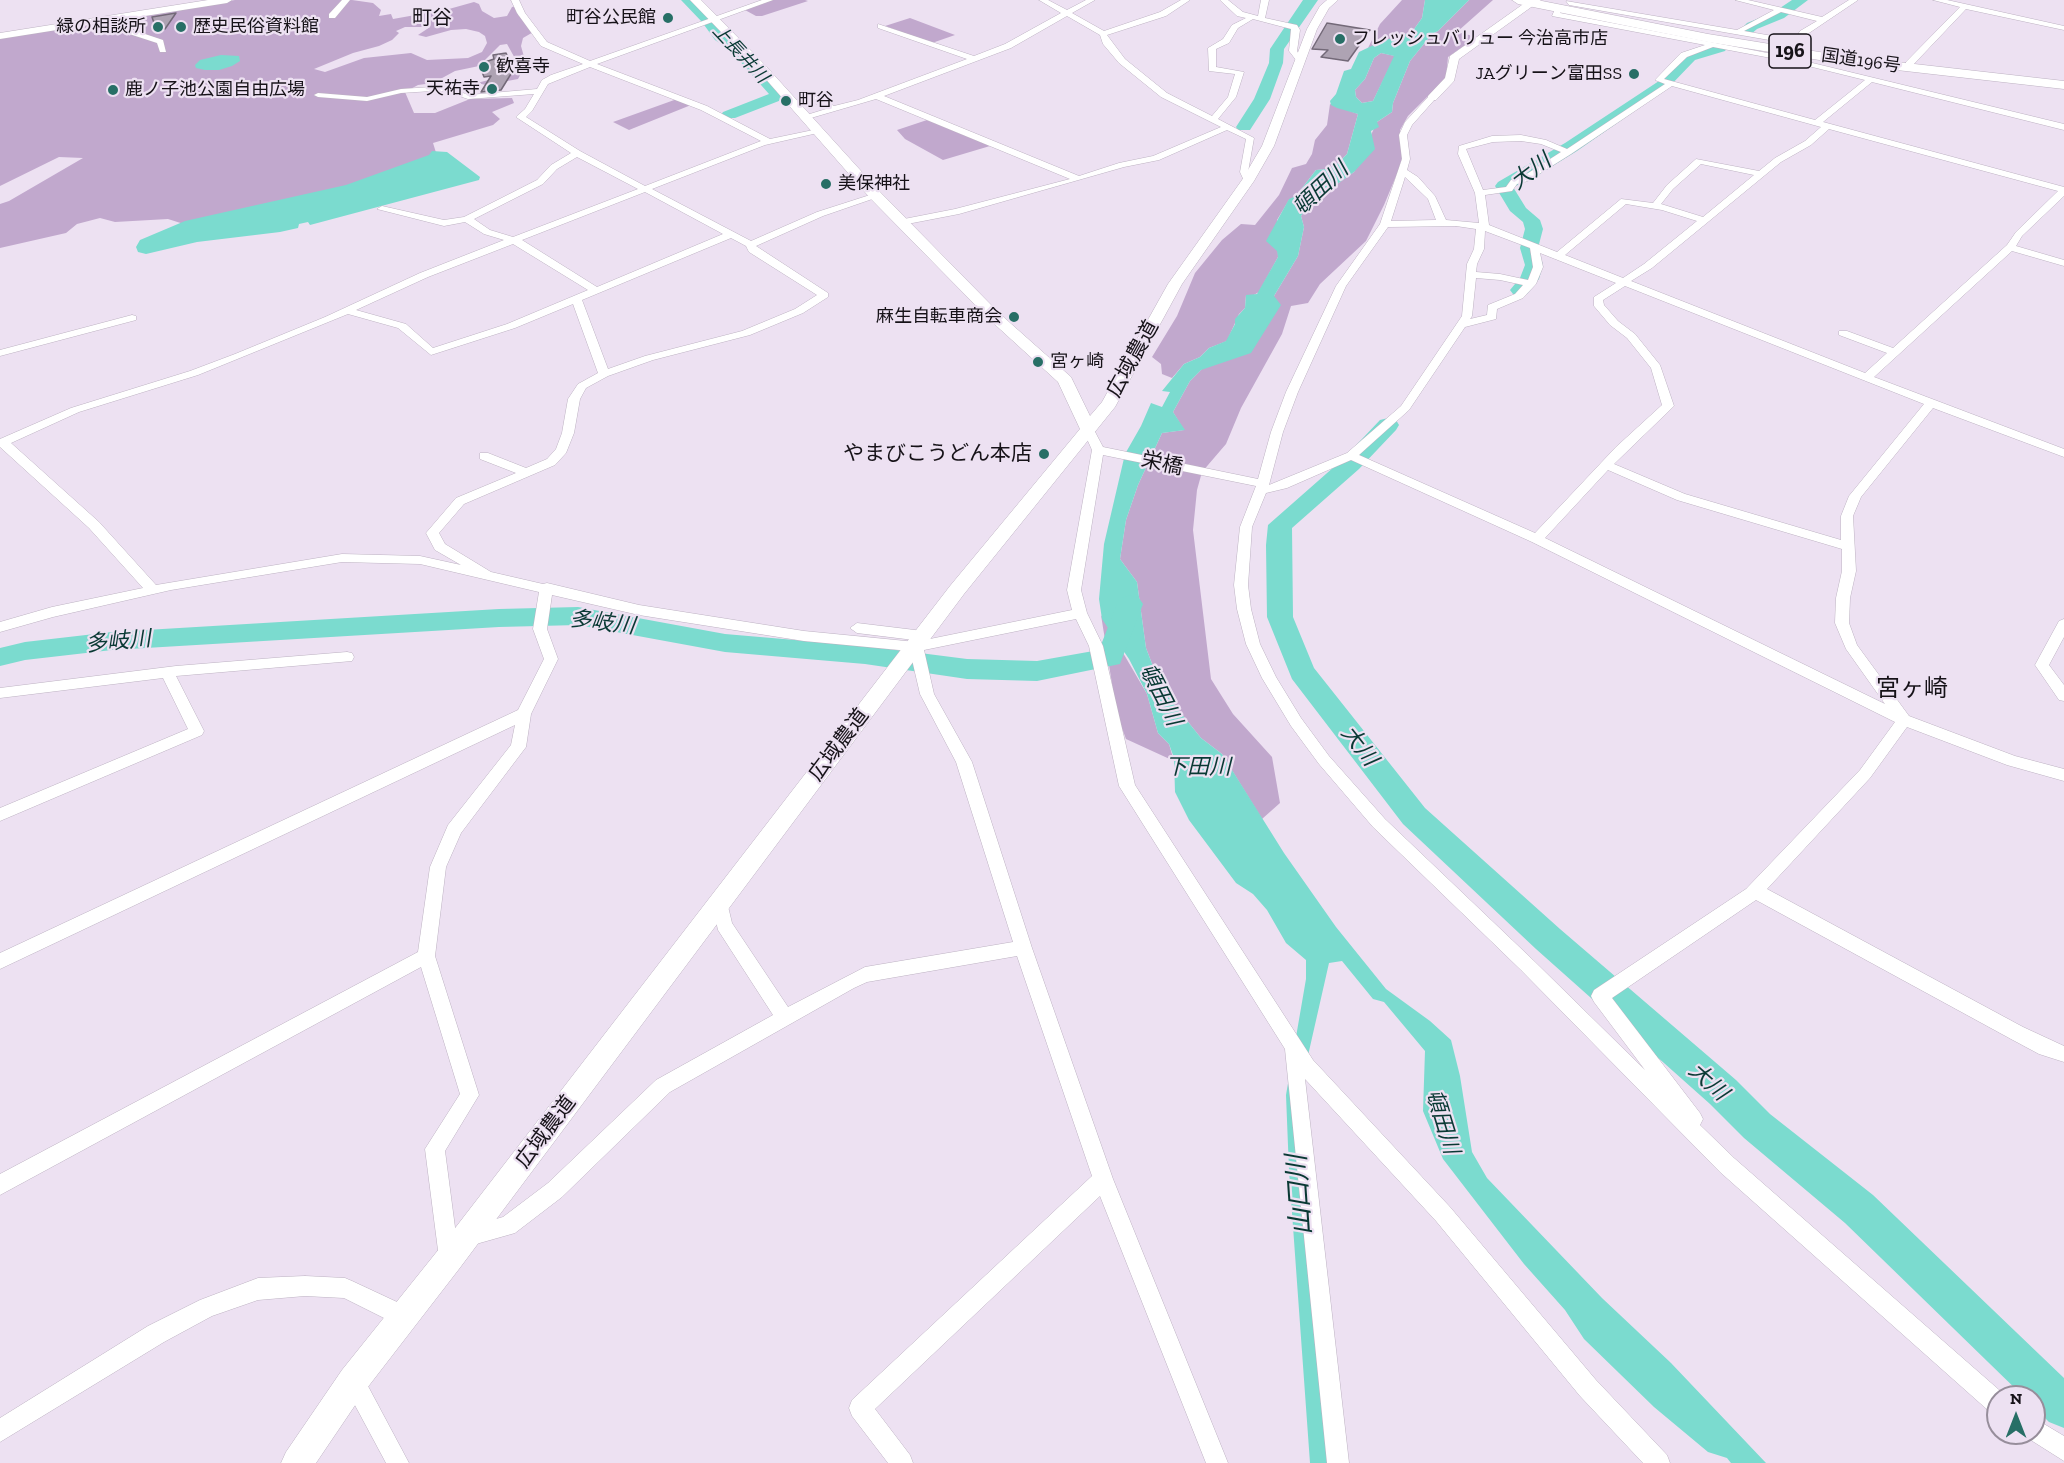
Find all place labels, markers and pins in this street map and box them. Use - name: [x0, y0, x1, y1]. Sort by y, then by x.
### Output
- place label: 町谷公民館: [566, 7, 656, 29]
- marker: 町谷公民館: [661, 11, 675, 25]
- place label: 緑の相談所: [56, 16, 146, 38]
- place label: 歴史民俗資料館: [193, 16, 319, 38]
- marker: 緑の相談所: [151, 20, 165, 34]
- marker: 歴史民俗資料館: [174, 20, 188, 34]
- place label: フレッシュバリュー 今治高市店: [1352, 28, 1608, 50]
- marker: フレッシュバリュー 今治高市店: [1333, 32, 1347, 46]
- place label: 歓喜寺: [496, 56, 550, 78]
- marker: 歓喜寺: [477, 60, 491, 74]
- place label: JAグリーン富田SS: [1476, 63, 1622, 85]
- marker: JAグリーン富田SS: [1627, 67, 1641, 81]
- place label: 天祐寺: [426, 78, 480, 100]
- place label: 鹿ノ子池公園自由広場: [125, 79, 305, 101]
- marker: 天祐寺: [485, 82, 499, 96]
- marker: 鹿ノ子池公園自由広場: [106, 83, 120, 97]
- place label: 町谷: [798, 90, 834, 112]
- marker: 町谷: [779, 94, 793, 108]
- place label: 美保神社: [838, 173, 910, 195]
- marker: 美保神社: [819, 177, 833, 191]
- place label: 麻生自転車商会: [876, 306, 1002, 328]
- marker: 麻生自転車商会: [1007, 310, 1021, 324]
- place label: 宮ヶ崎: [1050, 351, 1104, 373]
- marker: 宮ヶ崎: [1031, 355, 1045, 369]
- place label: やまびこうどん本店: [843, 441, 1032, 467]
- marker: やまびこうどん本店: [1037, 447, 1051, 461]

